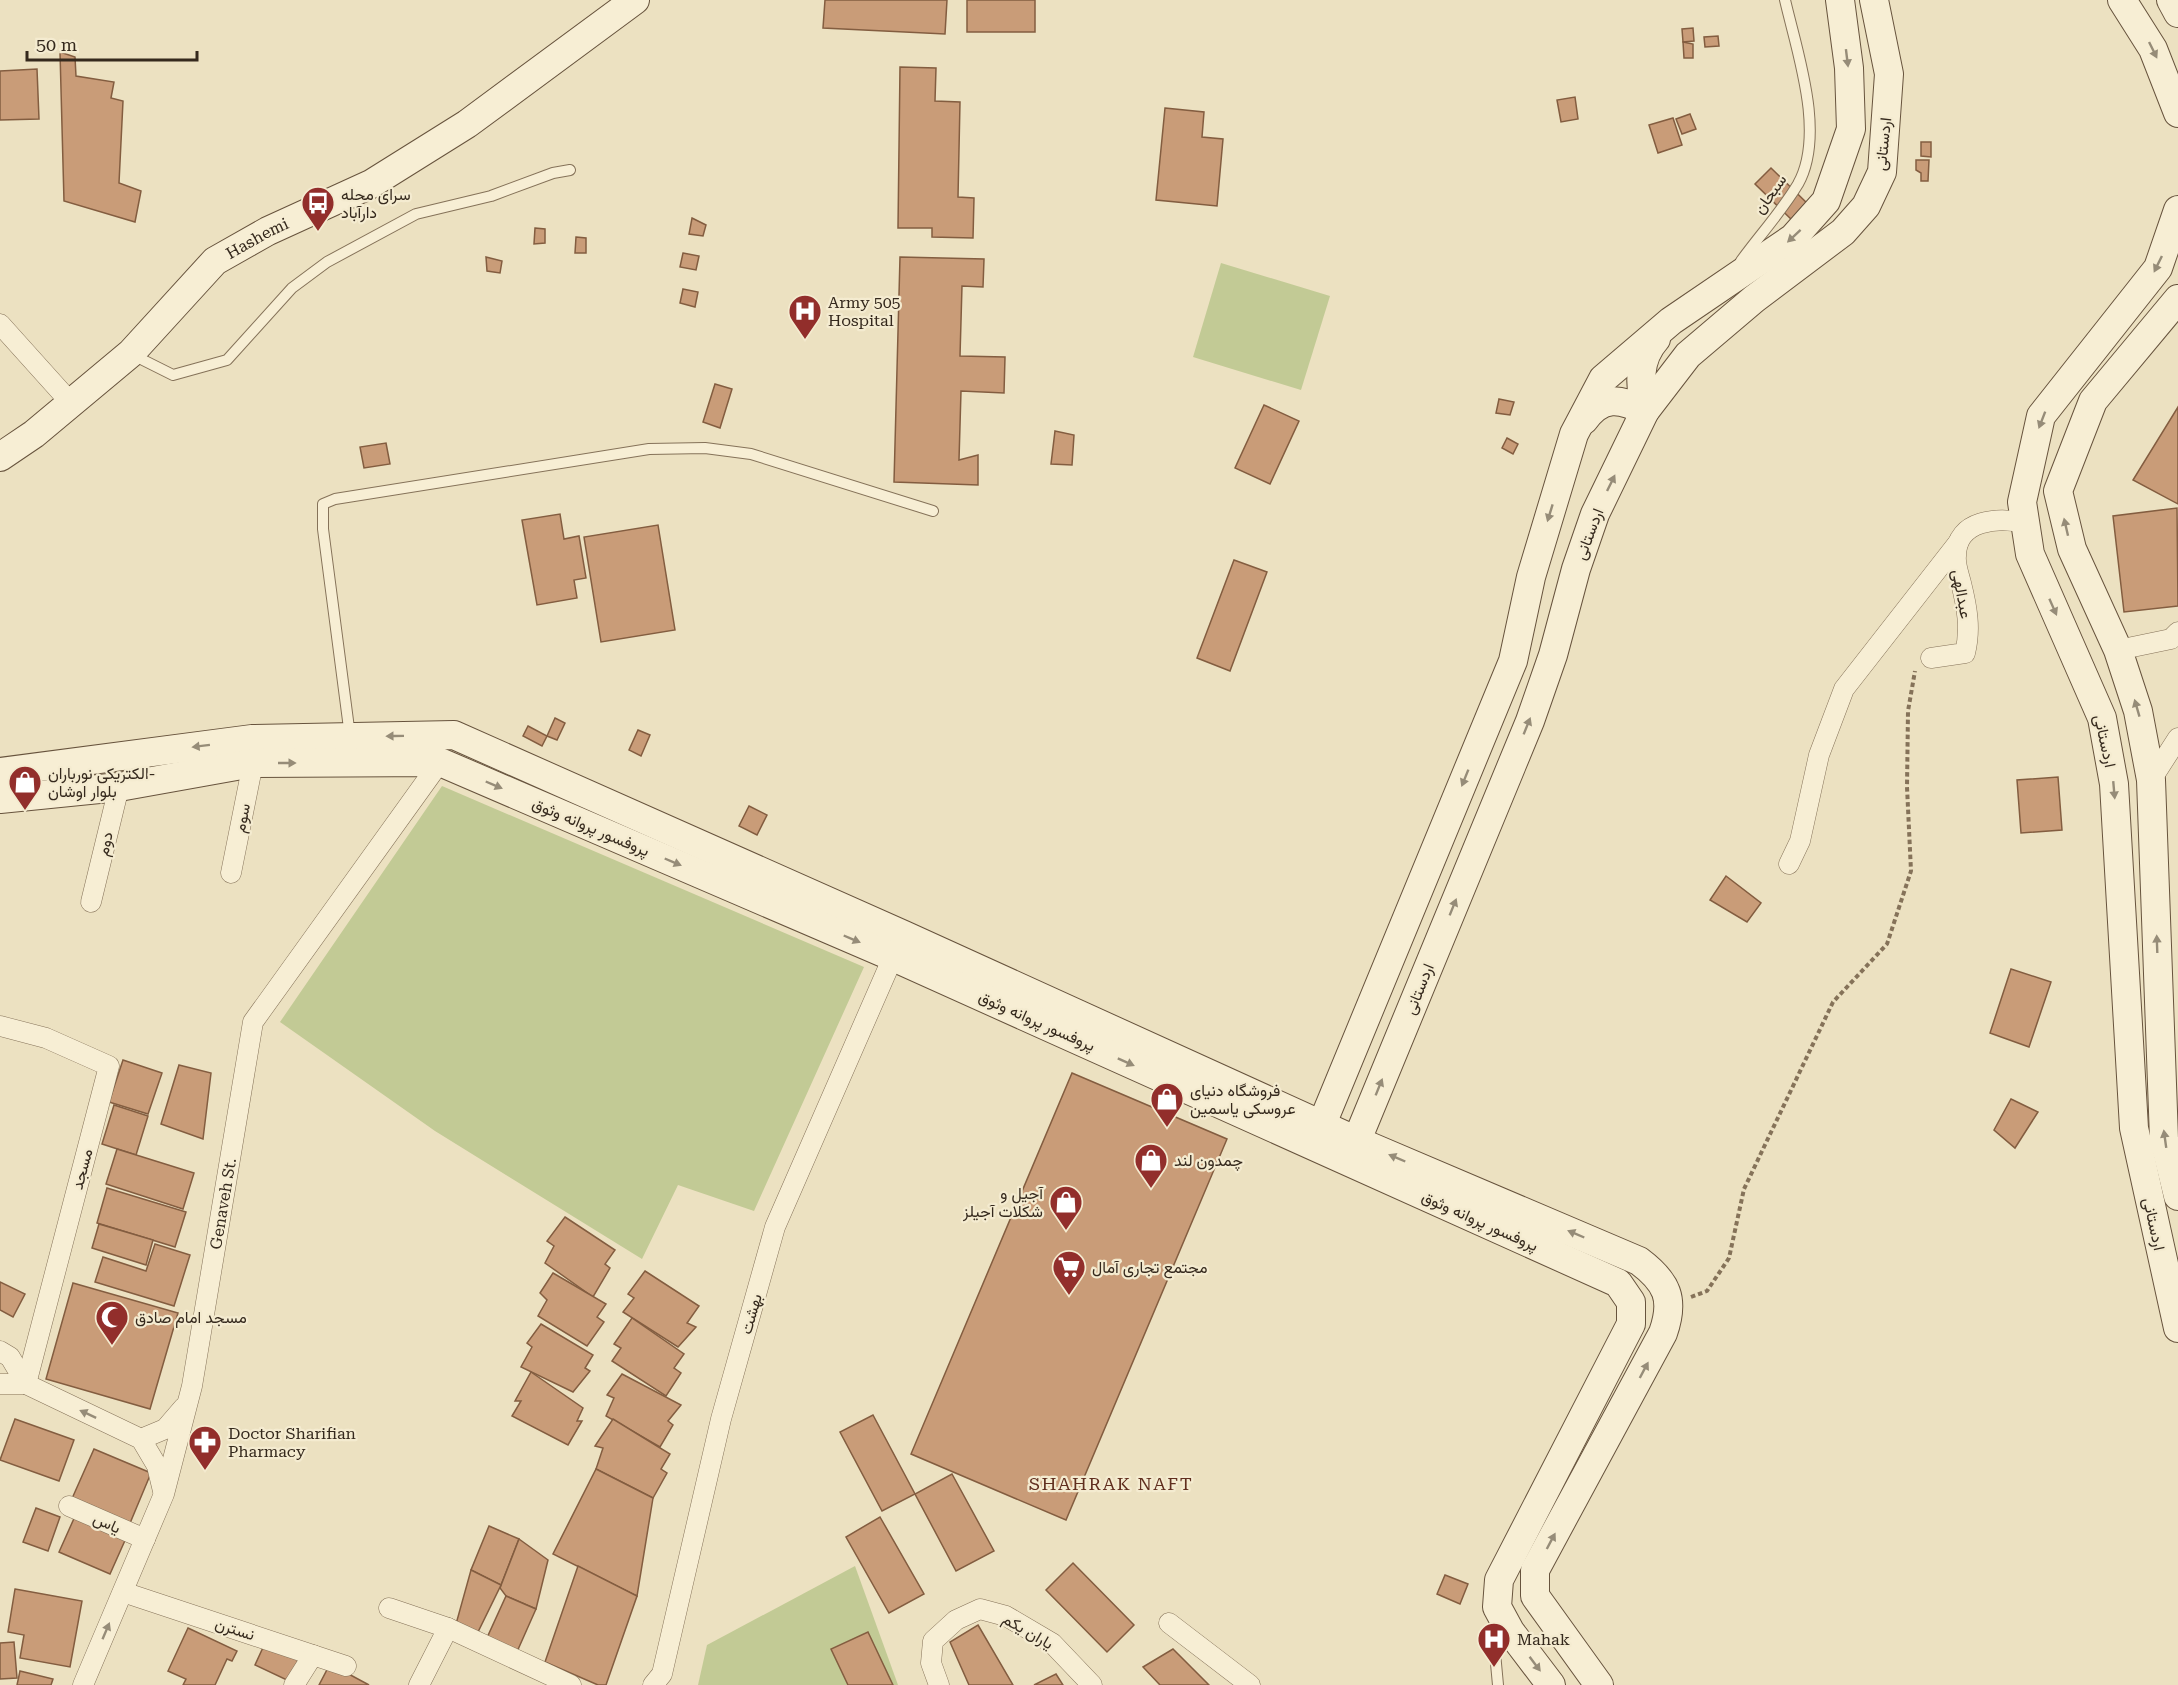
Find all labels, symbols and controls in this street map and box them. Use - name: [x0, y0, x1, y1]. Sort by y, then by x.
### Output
- scale bar: [27, 24, 196, 62]
- text: 50 m: [36, 34, 77, 55]
- one-way arrow: [2147, 41, 2157, 59]
- one-way arrow: [1843, 49, 1852, 68]
- street label: اردستانی: [1871, 116, 1896, 172]
- street label: سبحان: [1750, 170, 1790, 218]
- bus stop icon: سرای محله دارآباد: [300, 185, 336, 232]
- place label: سرای محله دارآباد: [341, 185, 411, 223]
- street label: Hashemi: [222, 214, 291, 262]
- one-way arrow: [1787, 229, 1802, 242]
- one-way arrow: [2153, 256, 2162, 273]
- hospital icon: Army 505 Hospital: [787, 293, 823, 340]
- place label: Army 505 Hospital: [828, 293, 901, 330]
- one-way arrow: [2036, 411, 2046, 429]
- one-way arrow: [1606, 474, 1615, 491]
- one-way arrow: [1545, 504, 1554, 522]
- street label: اردستانی: [1571, 506, 1608, 563]
- one-way arrow: [2061, 518, 2071, 536]
- street label: عبدالهی: [1947, 568, 1976, 620]
- one-way arrow: [2048, 598, 2058, 616]
- one-way arrow: [2132, 699, 2141, 717]
- street label: اردستانی: [2089, 713, 2120, 769]
- one-way arrow: [1523, 717, 1532, 735]
- one-way arrow: [386, 731, 405, 741]
- one-way arrow: [191, 741, 210, 750]
- one-way arrow: [277, 758, 296, 768]
- shop icon: الکتریکی نورباران- بلوار اوشان: [7, 764, 43, 811]
- place label: الکتریکی نورباران- بلوار اوشان: [48, 764, 156, 802]
- one-way arrow: [1460, 769, 1469, 787]
- one-way arrow: [485, 781, 503, 791]
- one-way arrow: [2109, 781, 2119, 800]
- street label: پروفسور پروانه وثوق: [529, 794, 652, 862]
- street label: سوم: [230, 802, 255, 834]
- street label: دوم: [93, 830, 118, 858]
- one-way arrow: [665, 857, 683, 867]
- one-way arrow: [1448, 897, 1458, 915]
- one-way arrow: [844, 934, 862, 944]
- one-way arrow: [2152, 934, 2162, 953]
- street label: اردستانی: [1400, 961, 1439, 1018]
- street label: پروفسور پروانه وثوق: [975, 987, 1098, 1057]
- one-way arrow: [1118, 1057, 1135, 1066]
- one-way arrow: [1375, 1078, 1384, 1096]
- shop icon: فروشگاه دنیای عروسکی یاسمین: [1149, 1081, 1185, 1128]
- place label: فروشگاه دنیای عروسکی یاسمین: [1190, 1081, 1295, 1119]
- one-way arrow: [2160, 1129, 2170, 1148]
- shop icon: چمدون لند: [1133, 1142, 1169, 1189]
- street label: مسجد: [67, 1147, 97, 1191]
- place label: چمدون لند: [1174, 1151, 1243, 1172]
- one-way arrow: [1388, 1153, 1406, 1162]
- street label: Genaveh St.: [206, 1156, 240, 1251]
- place label: آجیل و شکلات آجیلز: [962, 1184, 1044, 1222]
- shop icon: آجیل و شکلات آجیلز: [1048, 1184, 1084, 1231]
- street label: پروفسور پروانه وثوق: [1418, 1187, 1541, 1257]
- street label: اردستانی: [2138, 1196, 2169, 1252]
- one-way arrow: [1567, 1229, 1585, 1239]
- supermarket icon: مجتمع تجاری آمال: [1051, 1249, 1087, 1296]
- place label: مجتمع تجاری آمال: [1092, 1258, 1207, 1279]
- street label: بهشت: [736, 1292, 767, 1337]
- mosque icon: مسجد امام صادق: [94, 1299, 130, 1346]
- place label: مسجد امام صادق: [135, 1308, 247, 1328]
- one-way arrow: [1639, 1361, 1649, 1378]
- one-way arrow: [80, 1409, 97, 1418]
- pharmacy icon: Doctor Sharifian Pharmacy: [187, 1424, 223, 1471]
- place label: Doctor Sharifian Pharmacy: [228, 1424, 356, 1461]
- district label: SHAHRAK NAFT: [1029, 1473, 1193, 1494]
- street label: یاس: [90, 1509, 124, 1538]
- one-way arrow: [1546, 1532, 1556, 1549]
- street label: یاران یکم: [999, 1609, 1057, 1654]
- street label: نسترن: [213, 1614, 257, 1645]
- hospital icon: Mahak: [1476, 1621, 1512, 1668]
- one-way arrow: [101, 1622, 111, 1640]
- place label: Mahak: [1517, 1630, 1570, 1649]
- one-way arrow: [1528, 1656, 1540, 1671]

